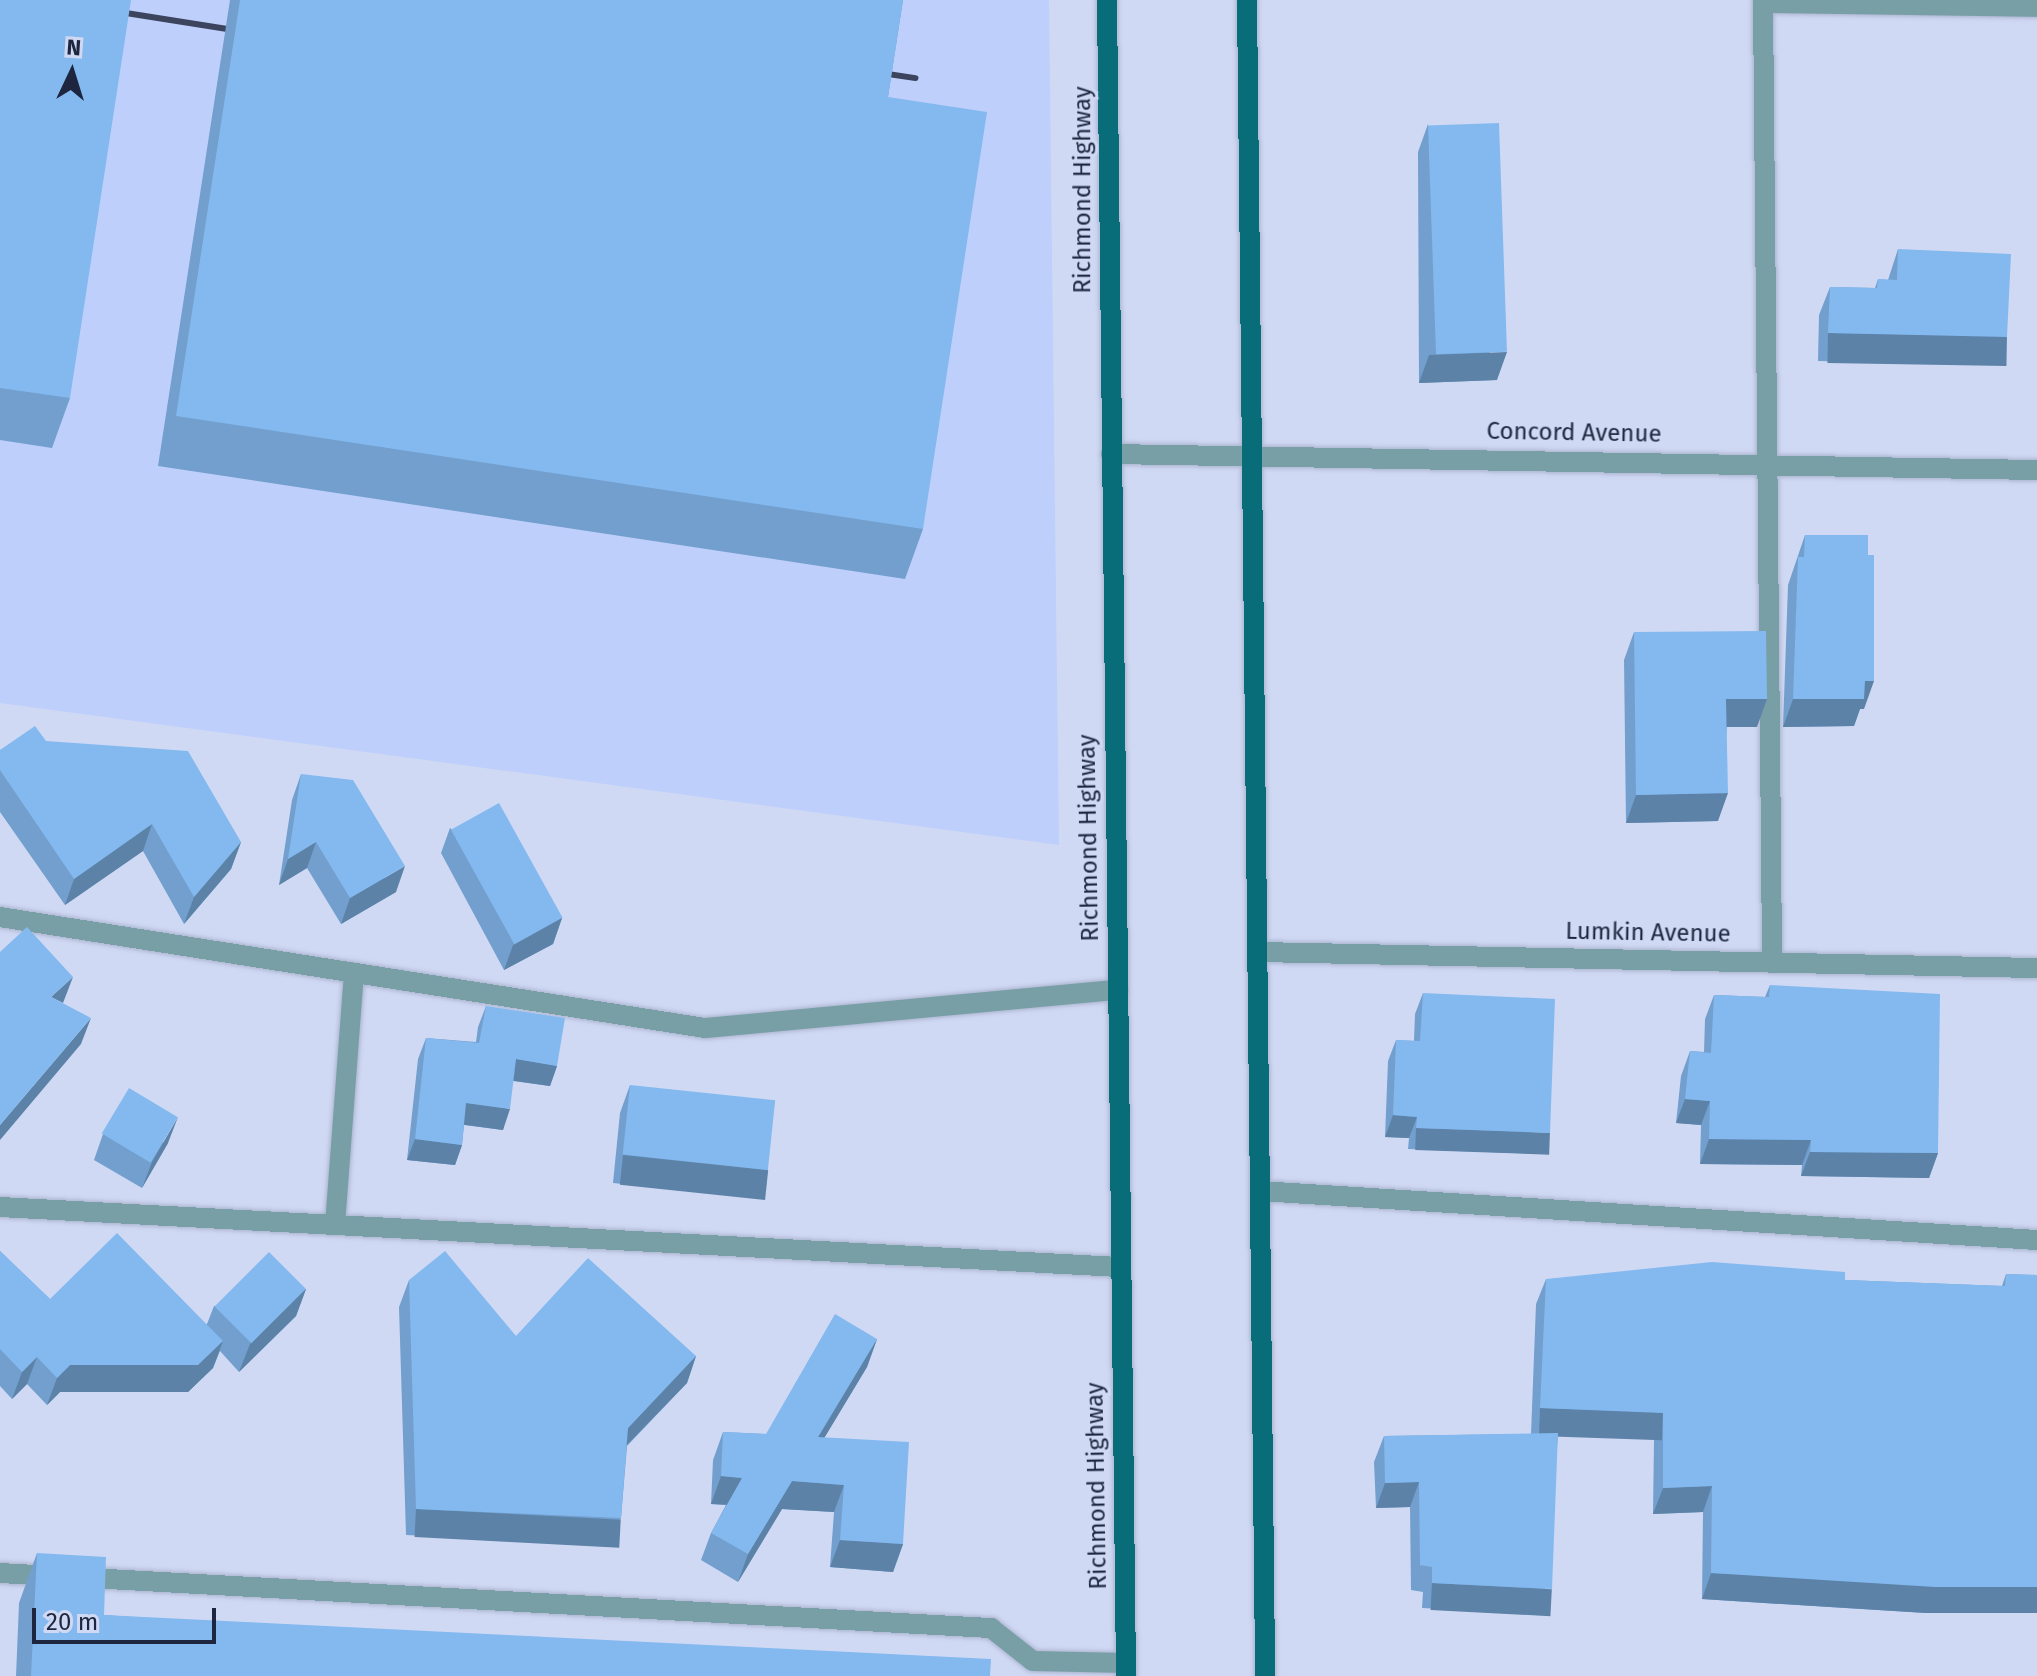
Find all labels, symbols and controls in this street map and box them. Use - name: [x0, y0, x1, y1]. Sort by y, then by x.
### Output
- north arrow: [32, 32, 112, 112]
- text: N: [65, 34, 82, 62]
- street label: Richmond Highway: [1069, 86, 1097, 294]
- street label: Concord Avenue: [1486, 417, 1662, 449]
- street label: Richmond Highway: [1073, 734, 1105, 942]
- street label: Lumkin Avenue: [1565, 917, 1731, 949]
- street label: Richmond Highway: [1081, 1382, 1113, 1590]
- scale bar: [36, 1592, 220, 1642]
- text: 20 m: [46, 1608, 98, 1636]

